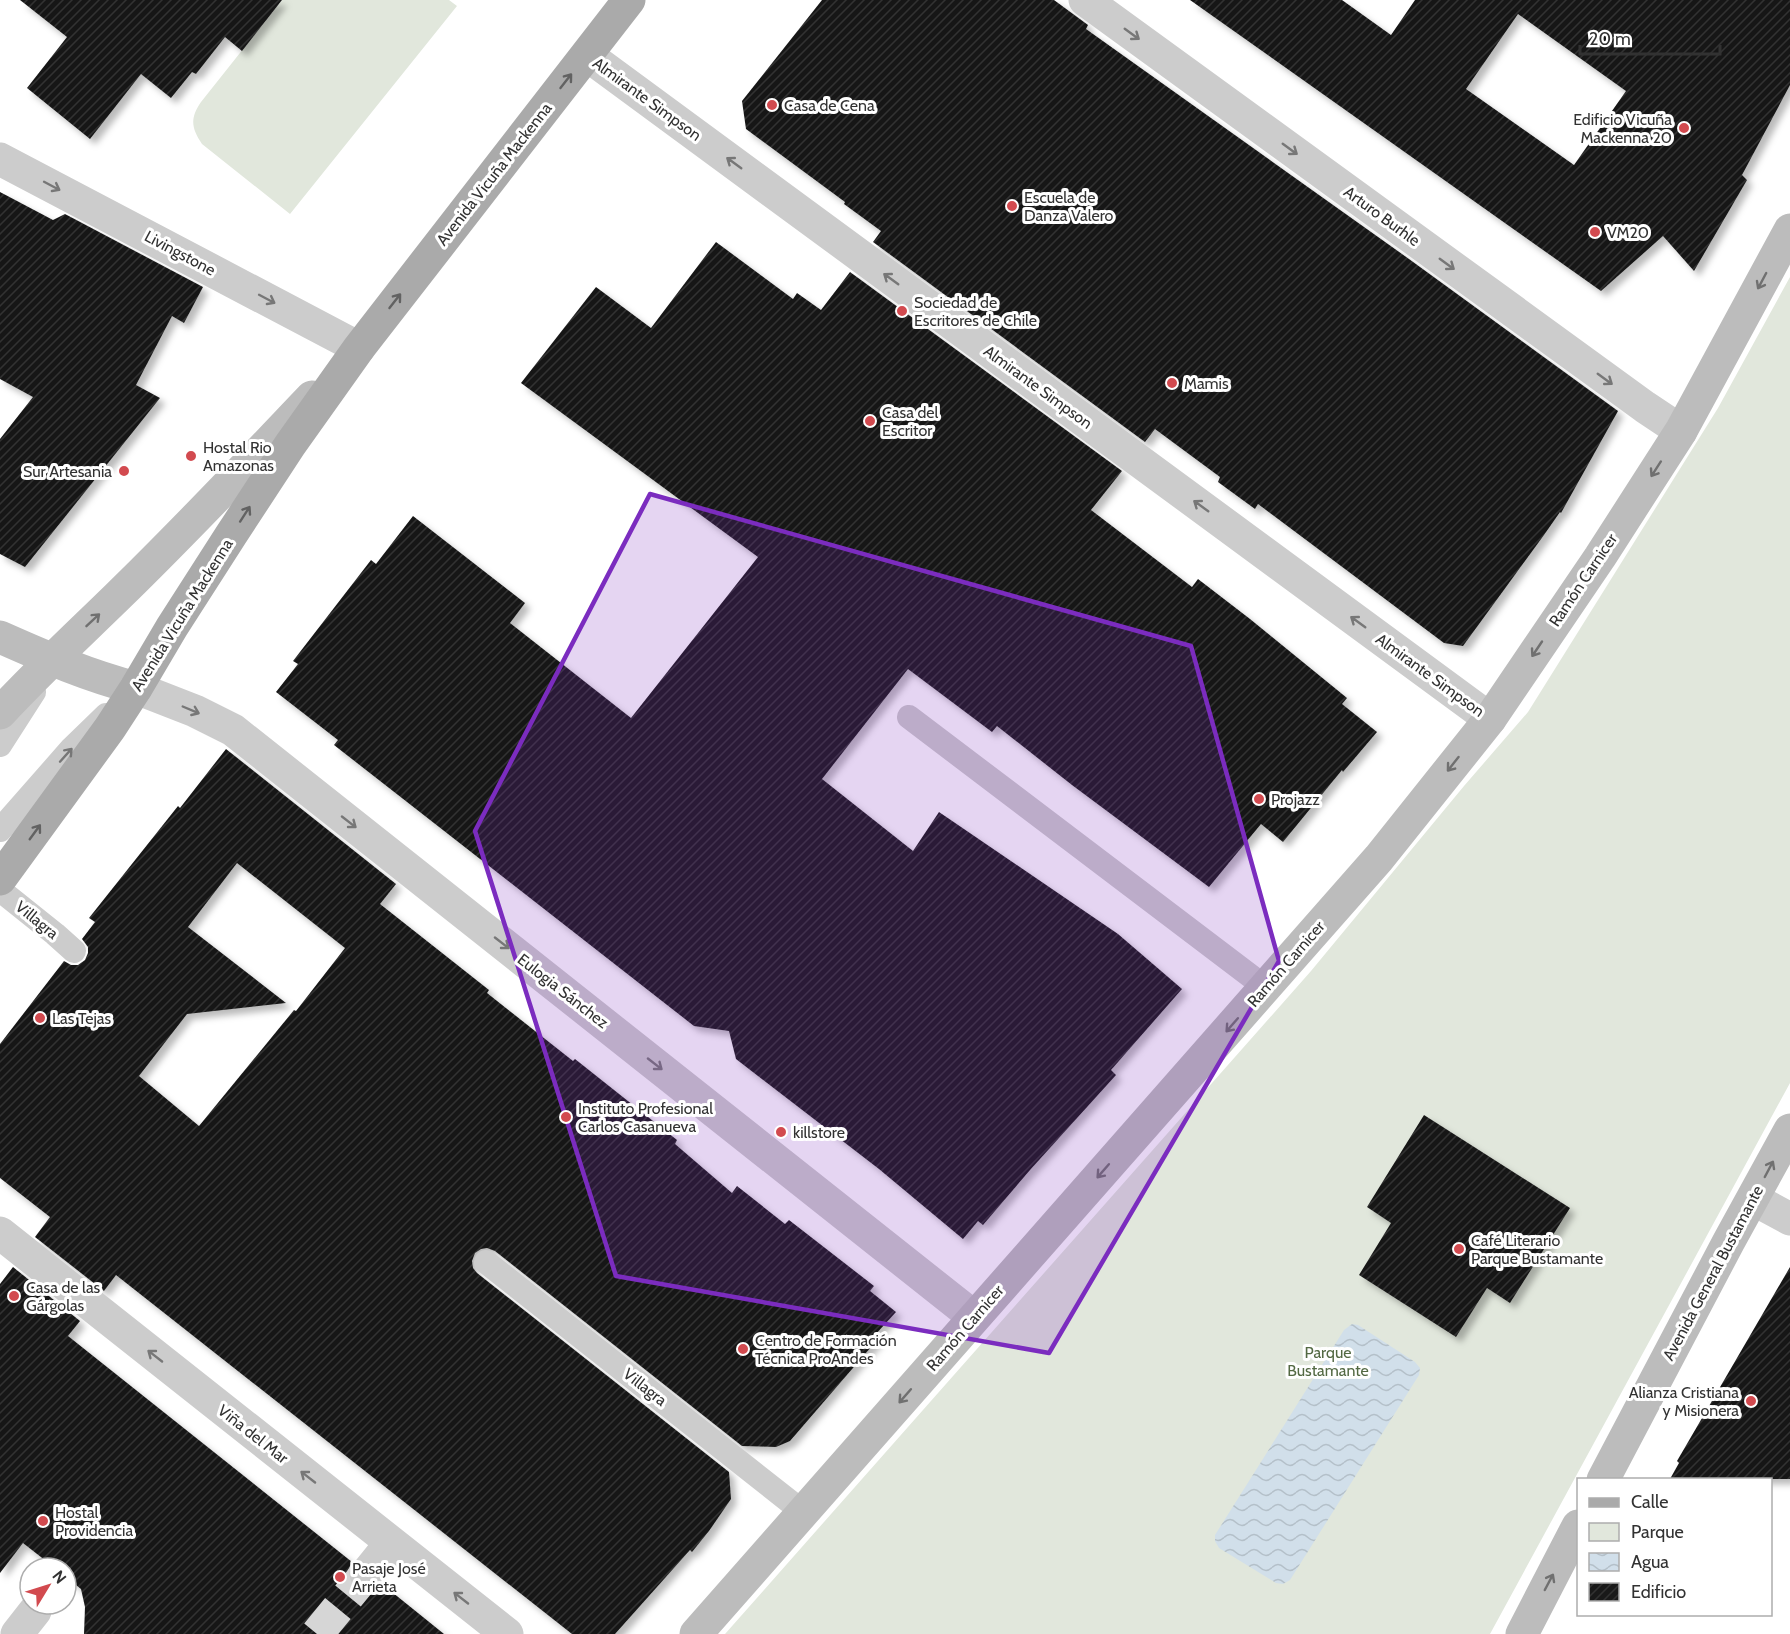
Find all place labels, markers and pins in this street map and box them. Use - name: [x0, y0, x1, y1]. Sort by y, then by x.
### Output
- place label: Casa de Cena: [784, 96, 875, 115]
- marker: Casa de Cena: [765, 98, 779, 112]
- place label: Edificio Vicuña Mackenna 20: [1573, 110, 1672, 147]
- marker: Edificio Vicuña Mackenna 20: [1677, 121, 1691, 135]
- place label: Escuela de Danza Valero: [1024, 188, 1113, 225]
- marker: Escuela de Danza Valero: [1005, 199, 1019, 213]
- place label: VM20: [1607, 223, 1649, 242]
- marker: VM20: [1588, 225, 1602, 239]
- place label: Sociedad de Escritores de Chile: [914, 293, 1037, 330]
- marker: Sociedad de Escritores de Chile: [895, 304, 909, 318]
- place label: Mamis: [1184, 374, 1229, 393]
- marker: Mamis: [1165, 376, 1179, 390]
- place label: Casa del Escritor: [882, 403, 939, 440]
- marker: Casa del Escritor: [863, 414, 877, 428]
- place label: Hostal Rio Amazonas: [203, 438, 274, 475]
- marker: Hostal Rio Amazonas: [184, 449, 198, 463]
- place label: Sur Artesania: [23, 462, 112, 481]
- marker: Sur Artesania: [117, 464, 131, 478]
- place label: Projazz: [1271, 790, 1320, 809]
- marker: Projazz: [1252, 792, 1266, 806]
- place label: Las Tejas: [52, 1009, 111, 1028]
- marker: Las Tejas: [33, 1011, 47, 1025]
- place label: Instituto Profesional Carlos Casanueva: [578, 1099, 713, 1136]
- marker: Instituto Profesional Carlos Casanueva: [559, 1110, 573, 1124]
- place label: killstore: [793, 1123, 845, 1142]
- marker: killstore: [774, 1125, 788, 1139]
- place label: Café Literario Parque Bustamante: [1471, 1231, 1603, 1268]
- marker: Café Literario Parque Bustamante: [1452, 1242, 1466, 1256]
- place label: Casa de las Gárgolas: [26, 1278, 101, 1315]
- marker: Casa de las Gárgolas: [7, 1289, 21, 1303]
- place label: Centro de Formación Técnica ProAndes: [755, 1331, 897, 1368]
- marker: Centro de Formación Técnica ProAndes: [736, 1342, 750, 1356]
- place label: Alianza Cristiana y Misionera: [1629, 1383, 1739, 1420]
- marker: Alianza Cristiana y Misionera: [1744, 1394, 1758, 1408]
- place label: Hostal Providencia: [55, 1503, 133, 1540]
- marker: Hostal Providencia: [36, 1514, 50, 1528]
- place label: Pasaje José Arrieta: [352, 1559, 426, 1596]
- marker: Pasaje José Arrieta: [333, 1570, 347, 1584]

